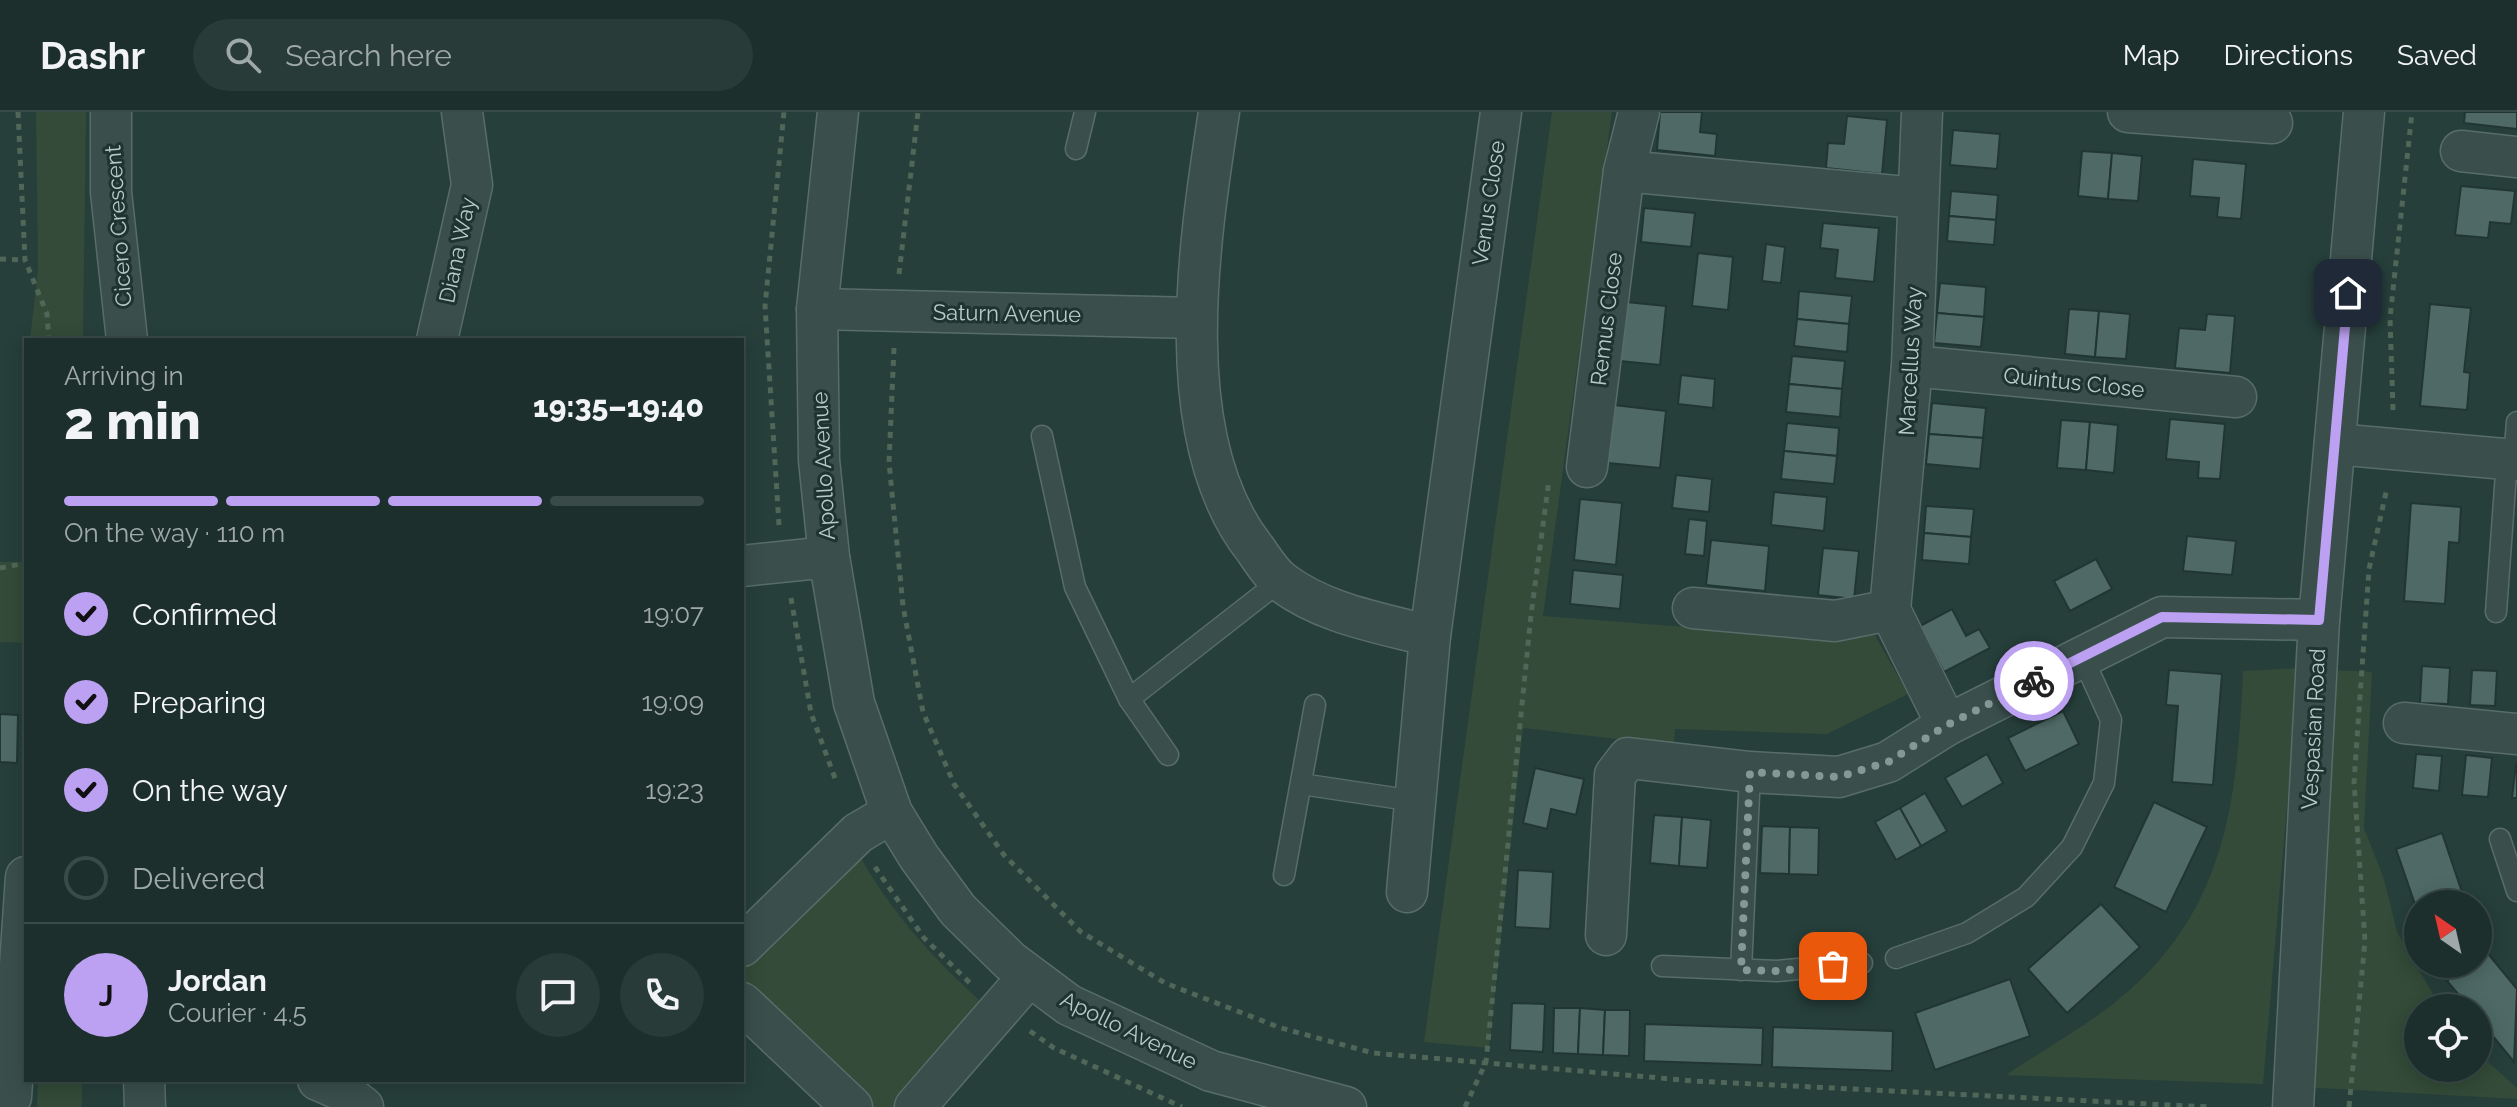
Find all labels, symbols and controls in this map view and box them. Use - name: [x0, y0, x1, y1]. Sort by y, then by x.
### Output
- search box: [193, 19, 753, 91]
- text: Dashr: [40, 33, 145, 78]
- icon: search: [221, 33, 265, 77]
- text: Search here: [285, 38, 452, 73]
- text: Map: [2123, 39, 2180, 72]
- text: Directions: [2224, 39, 2353, 72]
- text: Saved: [2397, 39, 2477, 72]
- street label: Venus Close: [1466, 139, 1510, 267]
- street label: Cicero Crescent: [99, 144, 137, 308]
- street label: Diana Way: [433, 195, 481, 305]
- street label: Remus Close: [1585, 251, 1627, 387]
- pin: [2314, 259, 2382, 327]
- icon: home: [2326, 271, 2370, 315]
- street label: Marcellus Way: [1893, 286, 1927, 436]
- street label: Saturn Avenue: [933, 299, 1081, 327]
- text: Arriving in: [64, 361, 184, 391]
- street label: Quintus Close: [2002, 362, 2146, 402]
- text: 19:35–19:40: [533, 389, 704, 424]
- text: 2 min: [64, 390, 201, 451]
- street label: Apollo Avenue: [806, 391, 840, 541]
- text: On the way · 110 m: [64, 518, 285, 548]
- icon: check: [64, 592, 108, 636]
- text: Confirmed: [132, 597, 277, 632]
- text: 19:07: [643, 599, 704, 629]
- courier: [1994, 641, 2074, 721]
- street label: Vespasian Road: [2296, 648, 2330, 810]
- icon: bike: [2012, 659, 2056, 703]
- icon: check: [64, 680, 108, 724]
- text: Preparing: [132, 685, 266, 720]
- text: 19:09: [642, 687, 704, 717]
- icon: check: [64, 768, 108, 812]
- text: On the way: [132, 773, 288, 808]
- text: 19:23: [645, 775, 704, 805]
- text: Delivered: [132, 861, 265, 896]
- north arrow: [2404, 890, 2492, 978]
- map controls: [2404, 890, 2492, 1082]
- pin: [1799, 932, 1867, 1000]
- icon: bag: [1811, 944, 1855, 988]
- button: chat: [516, 953, 600, 1037]
- button: phone: [620, 953, 704, 1037]
- text: Jordan: [168, 963, 267, 998]
- text: J: [99, 978, 113, 1013]
- street label: Apollo Avenue: [1056, 986, 1202, 1074]
- button: locate: [2404, 994, 2492, 1082]
- text: Courier · 4.5: [168, 998, 307, 1028]

